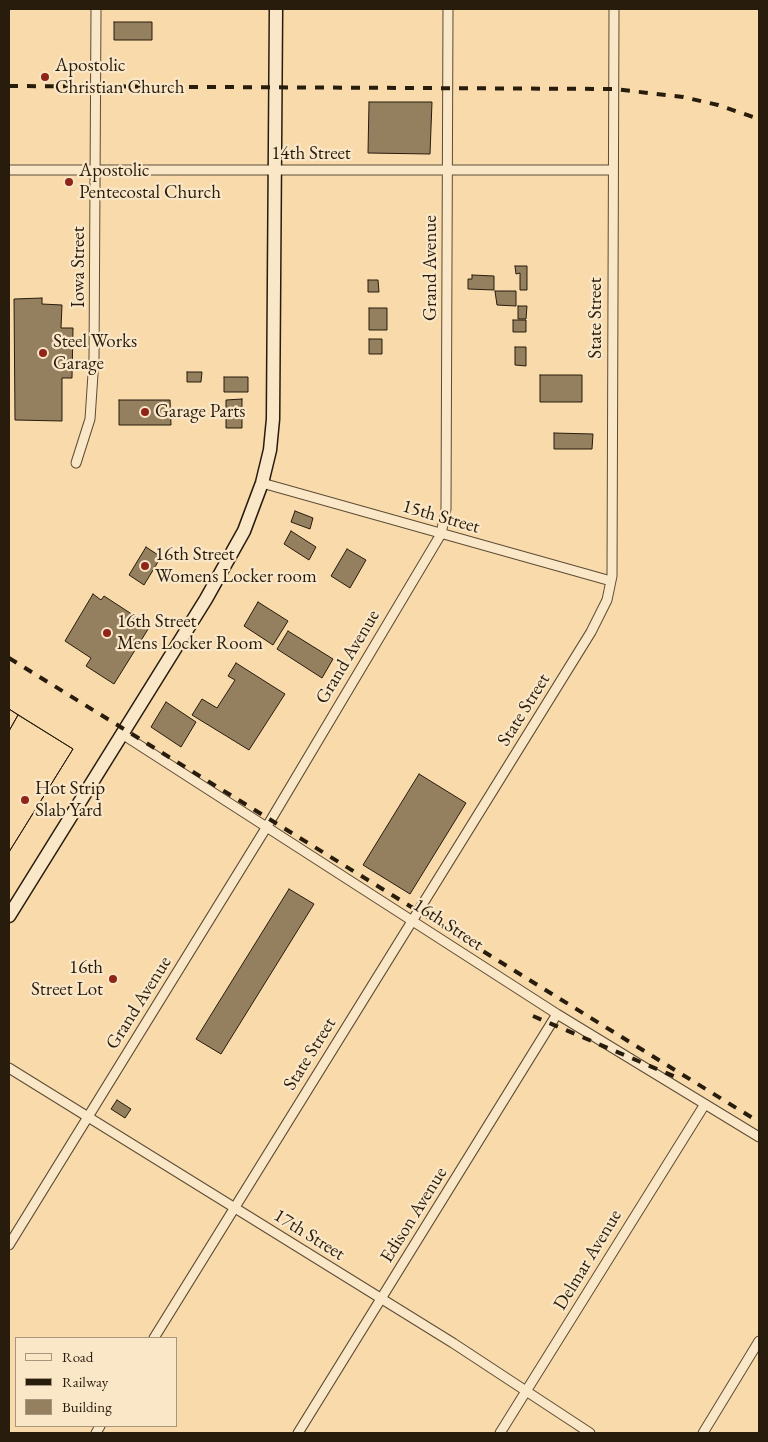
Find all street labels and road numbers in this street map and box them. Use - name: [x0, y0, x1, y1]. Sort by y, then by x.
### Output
- street label: 14th Street: [271, 143, 351, 165]
- street label: Grand Avenue: [420, 215, 442, 321]
- street label: Iowa Street: [68, 226, 90, 308]
- street label: State Street: [585, 277, 607, 359]
- street label: 15th Street: [400, 495, 482, 539]
- street label: Grand Avenue: [311, 606, 385, 708]
- street label: State Street: [493, 669, 555, 751]
- street label: 16th Street: [408, 894, 488, 956]
- street label: Grand Avenue: [101, 952, 177, 1054]
- street label: State Street: [279, 1013, 341, 1095]
- street label: Edison Avenue: [376, 1163, 452, 1267]
- street label: 17th Street: [269, 1204, 349, 1266]
- street label: Delmar Avenue: [549, 1206, 627, 1314]

